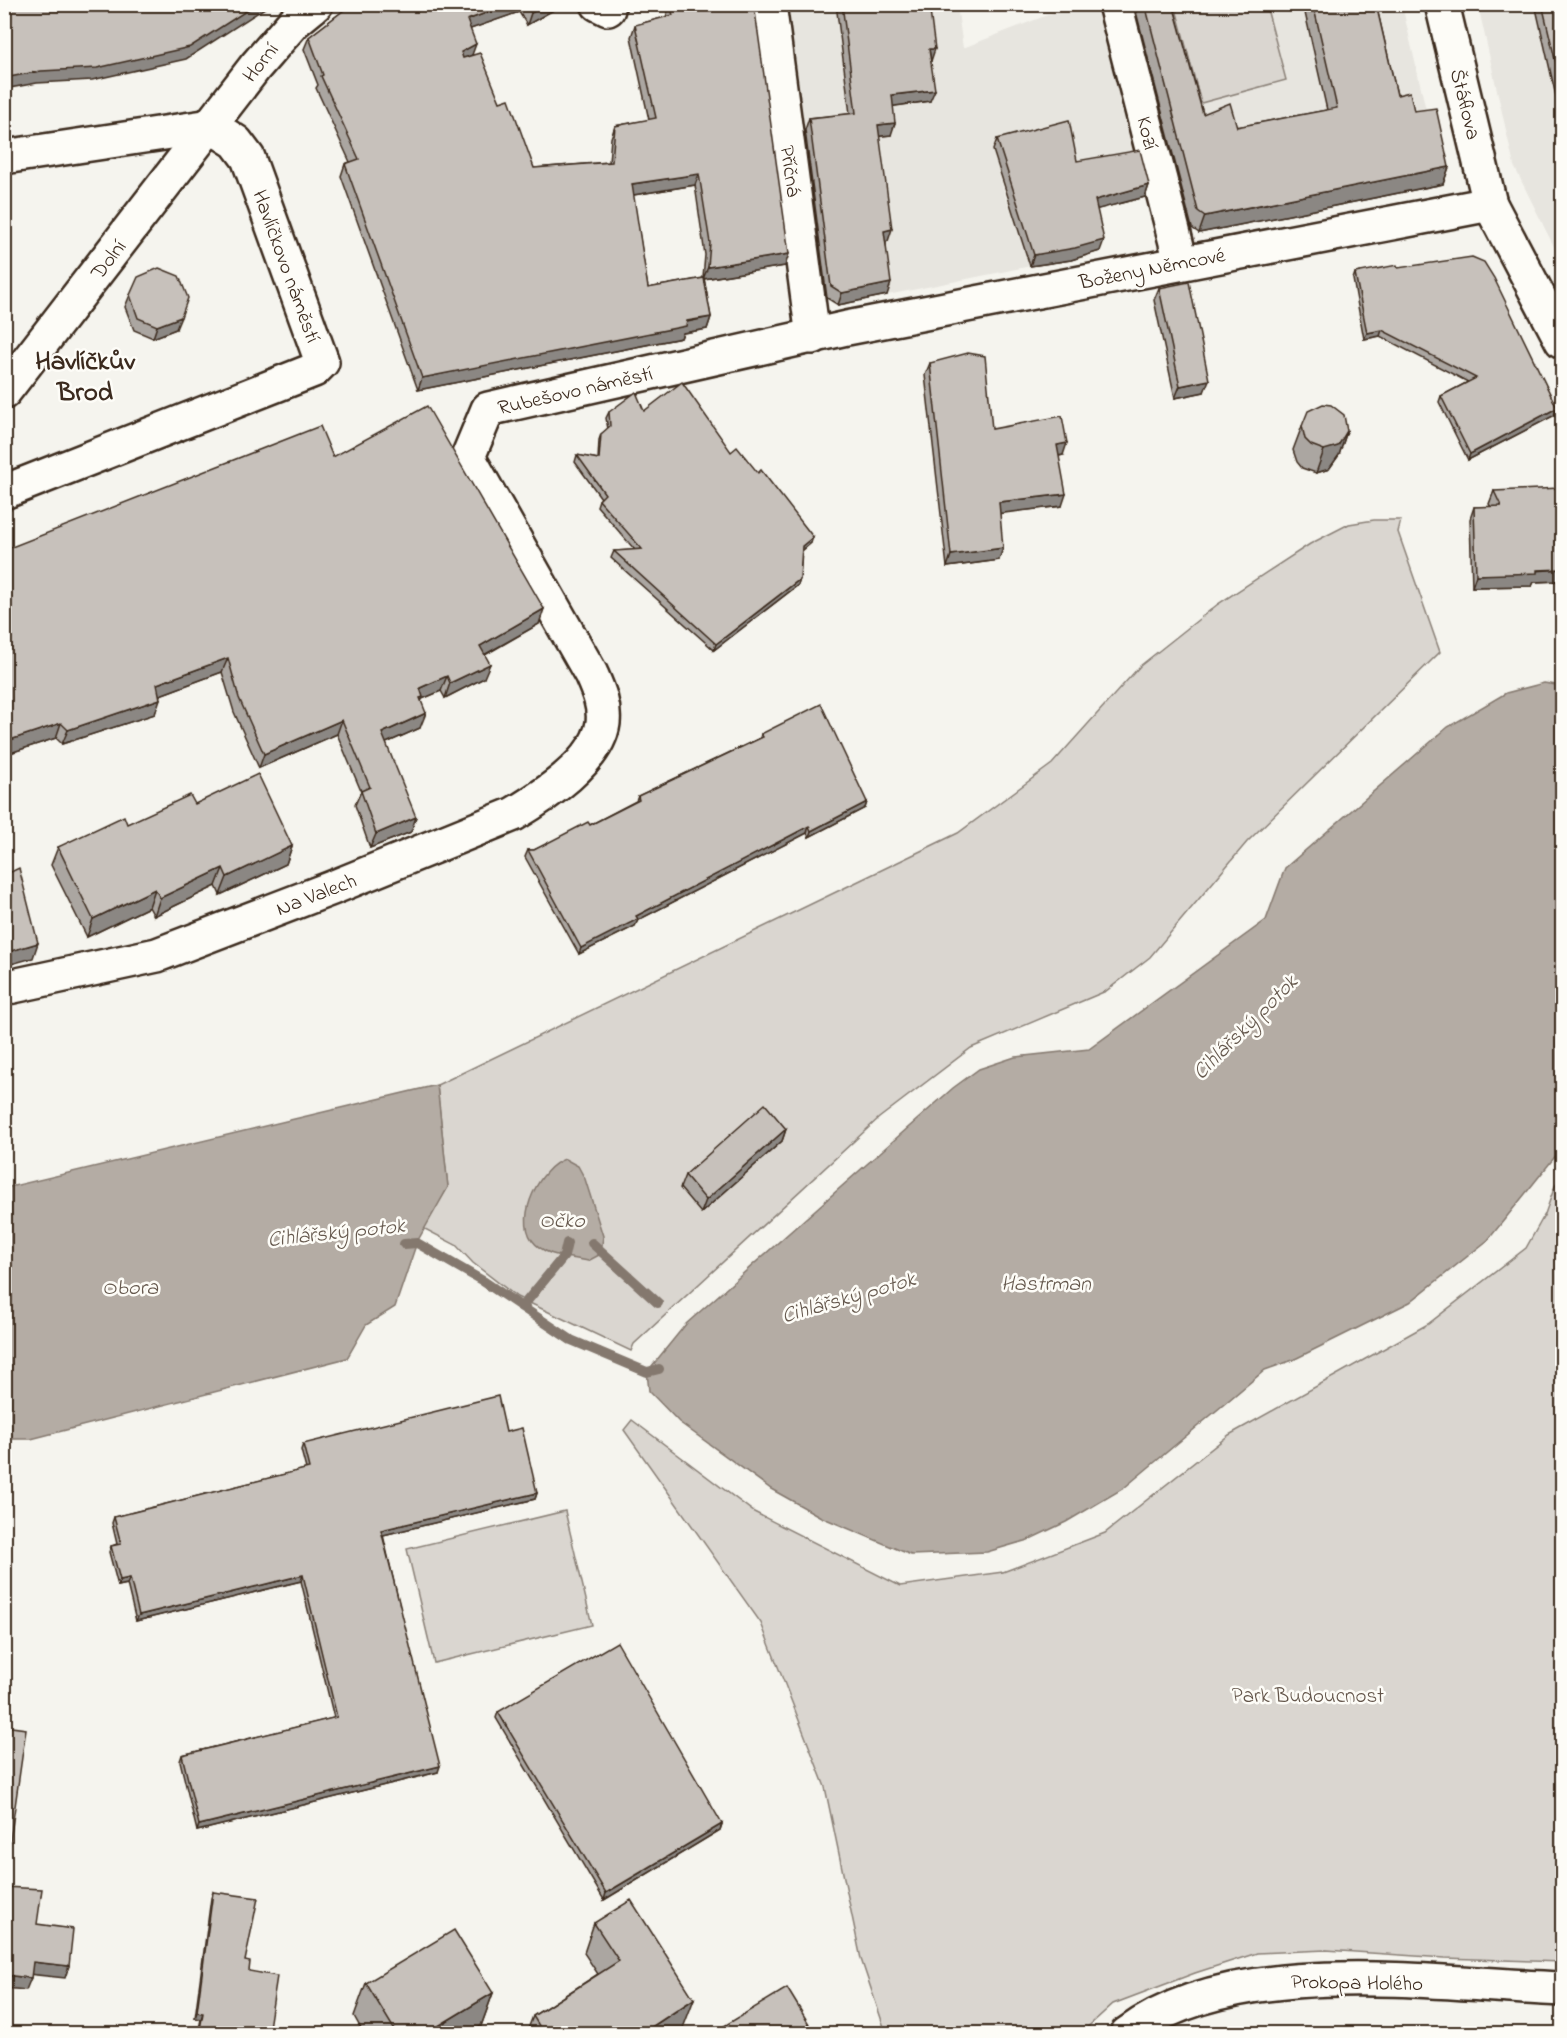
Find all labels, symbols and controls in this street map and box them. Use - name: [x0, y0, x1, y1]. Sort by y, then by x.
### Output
- street label: Horní: [236, 37, 287, 90]
- street label: Štáflova: [1441, 66, 1487, 143]
- street label: Kozí: [1127, 114, 1165, 154]
- street label: Příčná: [771, 144, 808, 199]
- street label: Havlíčkovo náměstí: [244, 186, 327, 348]
- street label: Dolní: [84, 234, 135, 287]
- street label: Boženy Němcové: [1076, 241, 1229, 301]
- district label: Havlíčkův Brod: [35, 343, 135, 413]
- street label: Rubešovo náměstí: [495, 359, 656, 424]
- street label: Na Valech: [272, 867, 361, 925]
- water label: Cihlářský potok: [1186, 967, 1307, 1088]
- water label: Očko: [539, 1206, 586, 1238]
- water label: Cihlářský potok: [266, 1211, 408, 1257]
- water label: Cihlářský potok: [778, 1264, 921, 1333]
- water label: Hastrman: [1001, 1269, 1092, 1301]
- water label: Obora: [102, 1273, 159, 1305]
- park label: Park Budoucnost: [1232, 1682, 1384, 1712]
- street label: Prokopa Holého: [1291, 1968, 1423, 2000]

